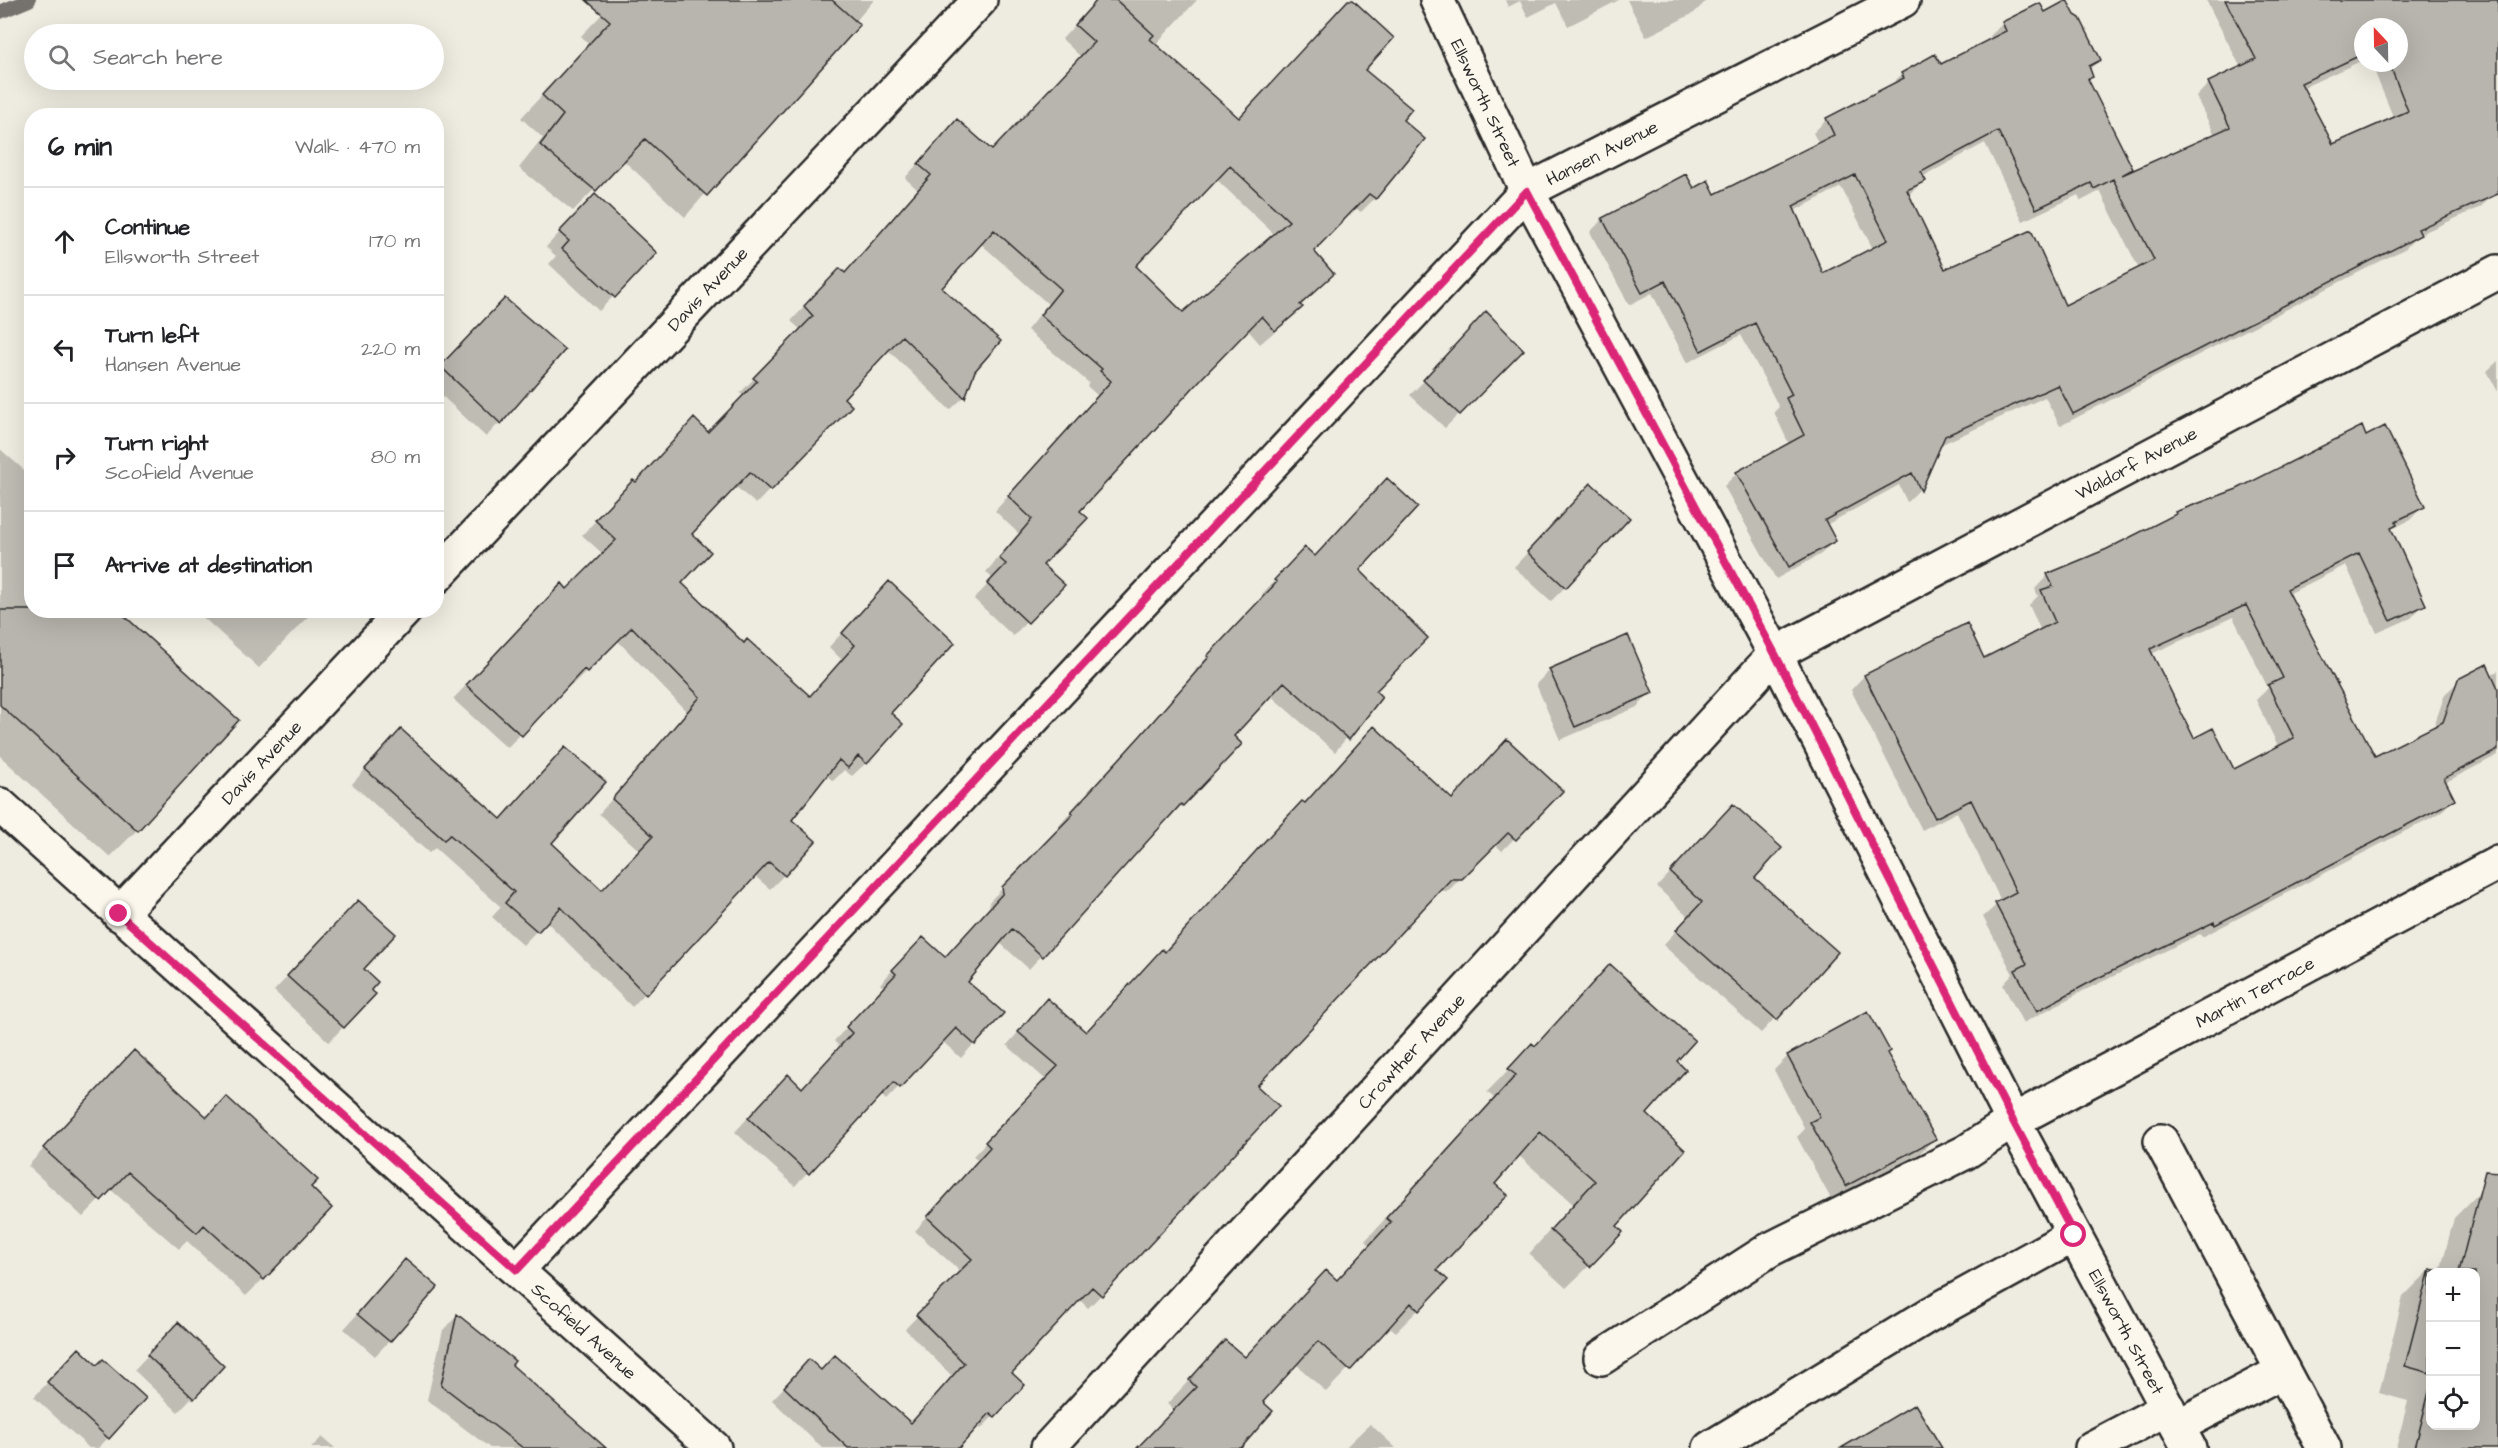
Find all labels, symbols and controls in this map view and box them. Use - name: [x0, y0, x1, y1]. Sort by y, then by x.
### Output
- north arrow: [2354, 18, 2408, 72]
- search box: [24, 24, 444, 90]
- street label: Ellsworth Street: [1445, 35, 1527, 172]
- icon: search: [45, 41, 78, 74]
- text: Search here: [93, 42, 223, 73]
- street label: Hansen Avenue: [1542, 114, 1662, 192]
- text: 6 min: [48, 129, 112, 165]
- text: Walk · 470 m: [295, 133, 420, 161]
- text: Continue: [105, 212, 190, 243]
- icon: ahead: [48, 225, 81, 258]
- text: 170 m: [369, 227, 420, 255]
- street label: Davis Avenue: [662, 241, 754, 337]
- text: Ellsworth Street: [105, 243, 259, 271]
- text: Turn left: [105, 320, 199, 351]
- icon: left: [48, 333, 81, 366]
- text: 220 m: [361, 335, 420, 363]
- text: Hansen Avenue: [105, 351, 241, 379]
- street label: Waldorf Avenue: [2071, 421, 2202, 506]
- text: Turn right: [105, 428, 208, 459]
- icon: right: [48, 441, 81, 474]
- text: 80 m: [371, 443, 420, 471]
- text: Scofield Avenue: [105, 459, 254, 487]
- icon: arrive: [48, 549, 81, 582]
- text: Arrive at destination: [105, 550, 312, 581]
- street label: Davis Avenue: [216, 715, 308, 810]
- route end: [105, 900, 131, 926]
- street label: Martin Terrace: [2191, 950, 2319, 1034]
- street label: Crowther Avenue: [1352, 988, 1471, 1115]
- route start: [2060, 1221, 2086, 1247]
- street label: Ellsworth Street: [2083, 1265, 2171, 1400]
- map controls: [2426, 1268, 2480, 1430]
- button: +: [2426, 1268, 2480, 1322]
- street label: Scofield Avenue: [526, 1277, 642, 1385]
- button: −: [2426, 1322, 2480, 1376]
- button: locate: [2426, 1376, 2480, 1430]

